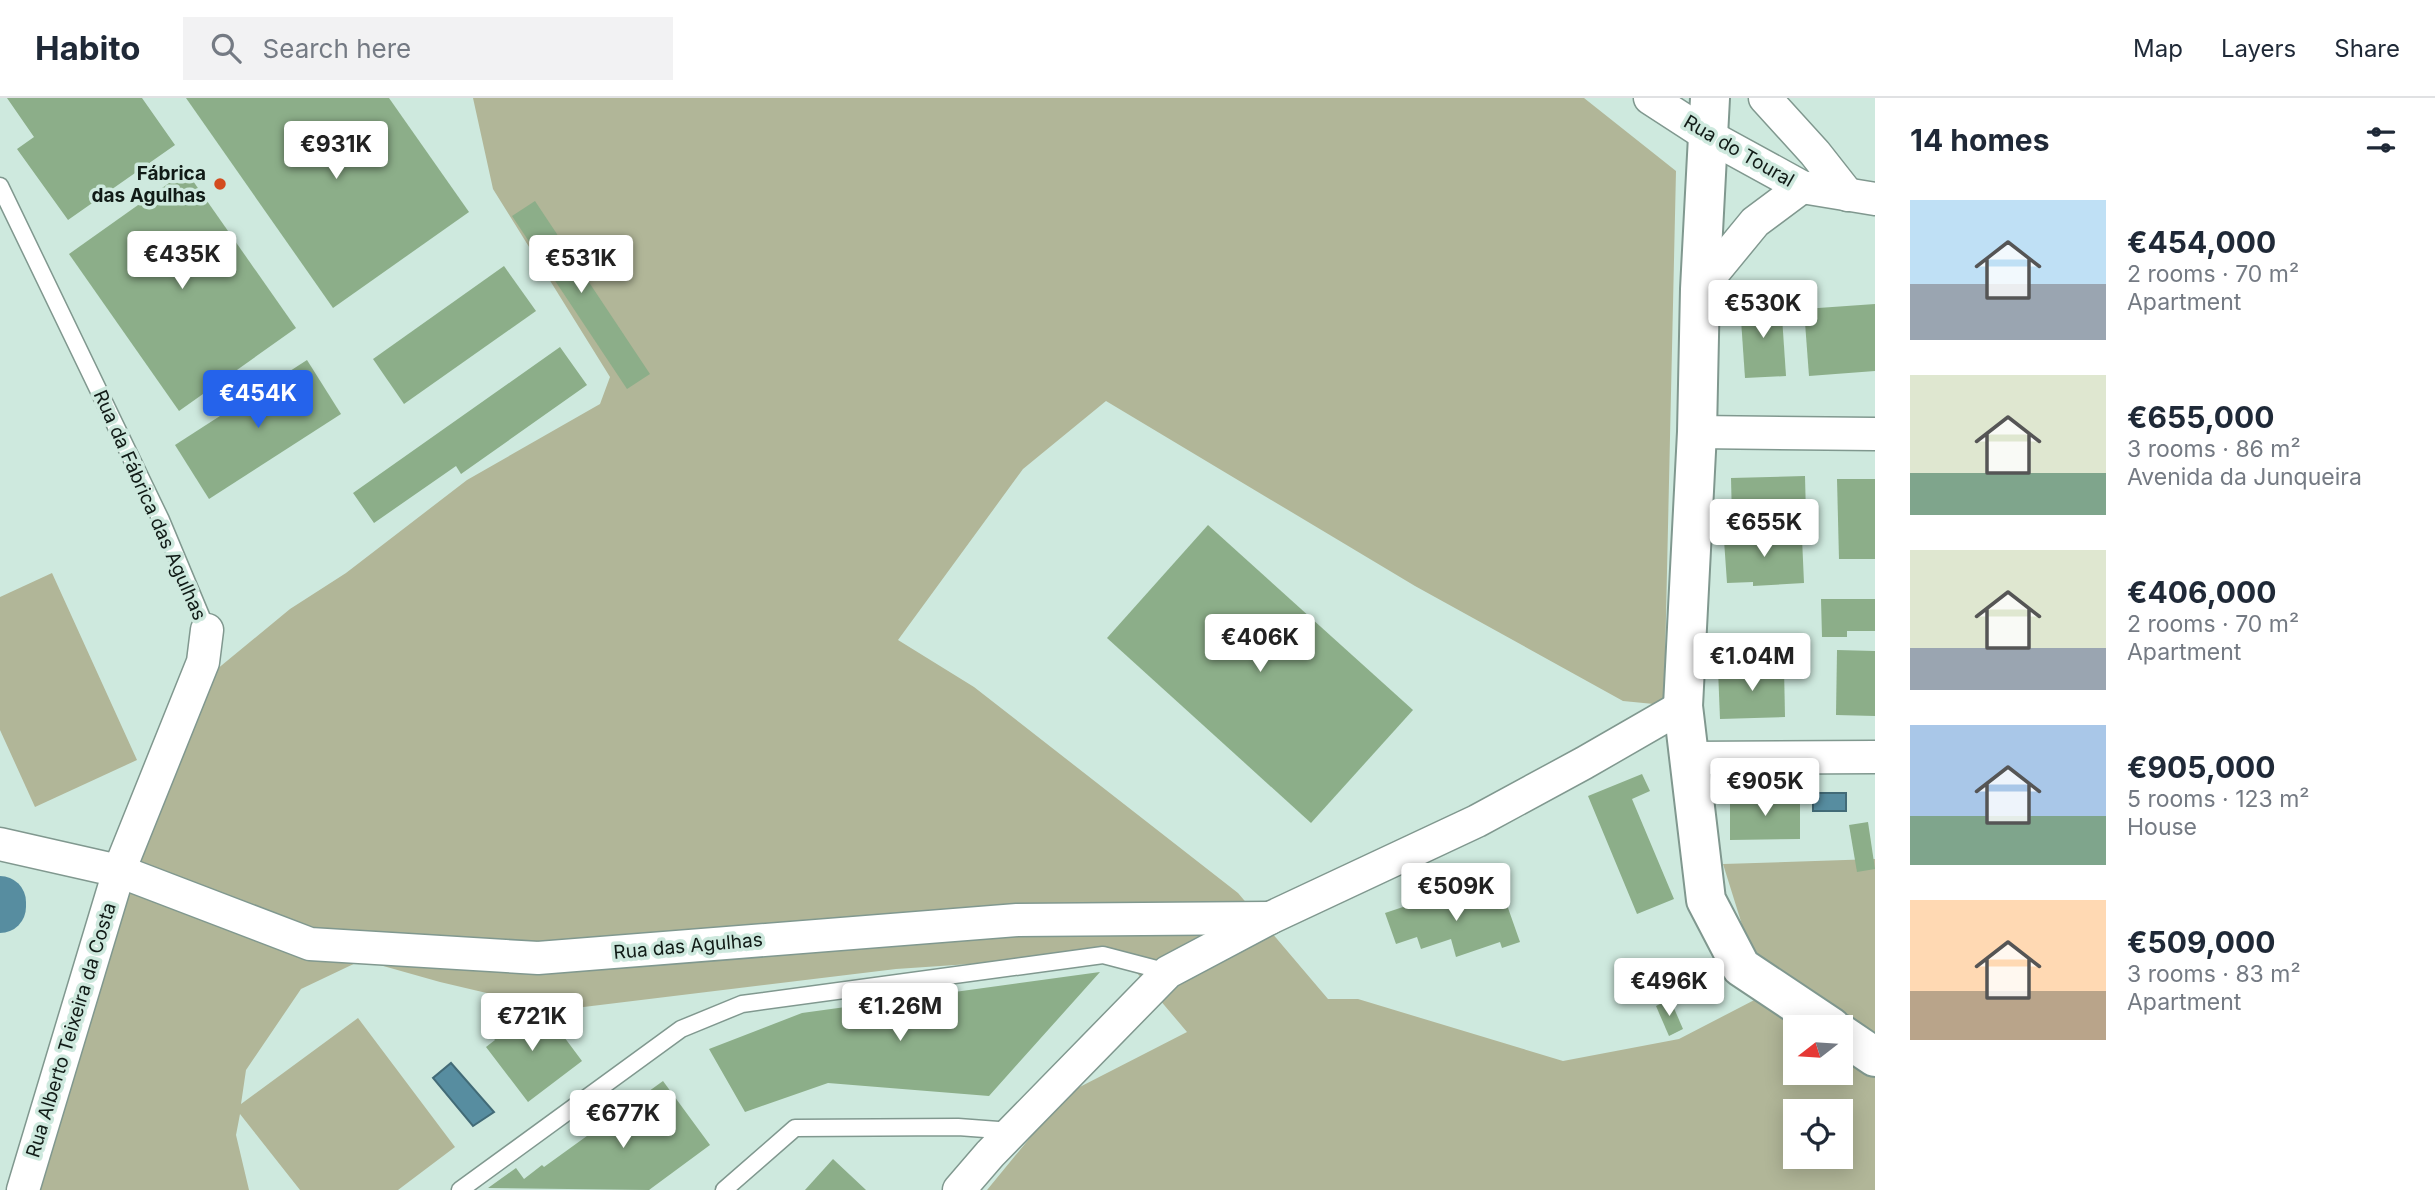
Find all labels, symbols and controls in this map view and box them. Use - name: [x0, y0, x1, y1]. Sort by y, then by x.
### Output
- search box: [183, 17, 673, 80]
- text: Habito: [35, 28, 141, 68]
- icon: search: [207, 29, 245, 67]
- text: Search here: [263, 33, 411, 64]
- text: Map: [2133, 34, 2183, 63]
- text: Layers: [2221, 34, 2296, 63]
- text: Share: [2334, 34, 2400, 63]
- street label: Rua do Toural: [1680, 110, 1798, 192]
- icon: filters: [2362, 121, 2400, 159]
- pin: €931K: [287, 122, 385, 181]
- text: 14 homes: [1910, 122, 2049, 158]
- text: €931K: [300, 130, 372, 158]
- place label: Fábrica das Agulhas: [92, 162, 206, 207]
- marker: Fábrica das Agulhas: [212, 176, 228, 192]
- text: €454,000: [2127, 224, 2276, 260]
- icon: home: [1966, 228, 2050, 312]
- pin: €435K: [133, 232, 231, 291]
- pin: €531K: [532, 236, 630, 295]
- text: €435K: [143, 240, 221, 268]
- text: €531K: [545, 244, 617, 272]
- text: 2 rooms · 70 m²: [2127, 260, 2299, 288]
- pin: €530K: [1714, 280, 1812, 340]
- text: Apartment: [2127, 288, 2241, 316]
- text: €530K: [1724, 289, 1802, 317]
- pin: €454K: [209, 370, 307, 430]
- text: €454K: [219, 379, 297, 407]
- street label: Rua da Fábrica das Agulhas: [89, 386, 211, 624]
- text: €655,000: [2127, 399, 2275, 435]
- icon: home: [1966, 403, 2050, 487]
- text: 3 rooms · 86 m²: [2127, 435, 2301, 463]
- text: Avenida da Junqueira: [2127, 463, 2362, 491]
- pin: €655K: [1715, 500, 1813, 559]
- text: €655K: [1726, 508, 1802, 536]
- text: €406,000: [2127, 574, 2276, 610]
- icon: home: [1966, 578, 2050, 662]
- text: 2 rooms · 70 m²: [2127, 610, 2299, 638]
- pin: €406K: [1211, 614, 1309, 674]
- text: €406K: [1221, 623, 1299, 651]
- pin: €1.04M: [1695, 634, 1809, 693]
- text: Apartment: [2127, 638, 2241, 666]
- text: €1.04M: [1709, 642, 1795, 670]
- text: €905,000: [2127, 749, 2276, 785]
- icon: home: [1966, 753, 2050, 837]
- pin: €905K: [1716, 758, 1814, 818]
- text: €905K: [1726, 767, 1804, 795]
- text: 5 rooms · 123 m²: [2127, 785, 2310, 813]
- text: House: [2127, 813, 2197, 841]
- pin: €509K: [1407, 864, 1505, 923]
- text: €509K: [1417, 872, 1495, 900]
- street label: Rua Alberto Teixeira da Costa: [21, 900, 121, 1160]
- text: €509,000: [2127, 924, 2275, 960]
- street label: Rua das Agulhas: [612, 928, 764, 964]
- icon: home: [1966, 928, 2050, 1012]
- pin: €496K: [1620, 958, 1718, 1018]
- text: 3 rooms · 83 m²: [2127, 960, 2301, 988]
- text: €496K: [1630, 967, 1708, 995]
- pin: €1.26M: [843, 984, 957, 1043]
- text: Apartment: [2127, 988, 2241, 1016]
- text: €1.26M: [858, 992, 942, 1020]
- pin: €721K: [483, 993, 581, 1053]
- text: €721K: [497, 1002, 567, 1030]
- north arrow: [1783, 1015, 1853, 1085]
- map controls: [1783, 1015, 1853, 1169]
- pin: €677K: [574, 1090, 672, 1150]
- text: €677K: [586, 1099, 660, 1127]
- button: locate: [1783, 1099, 1853, 1169]

